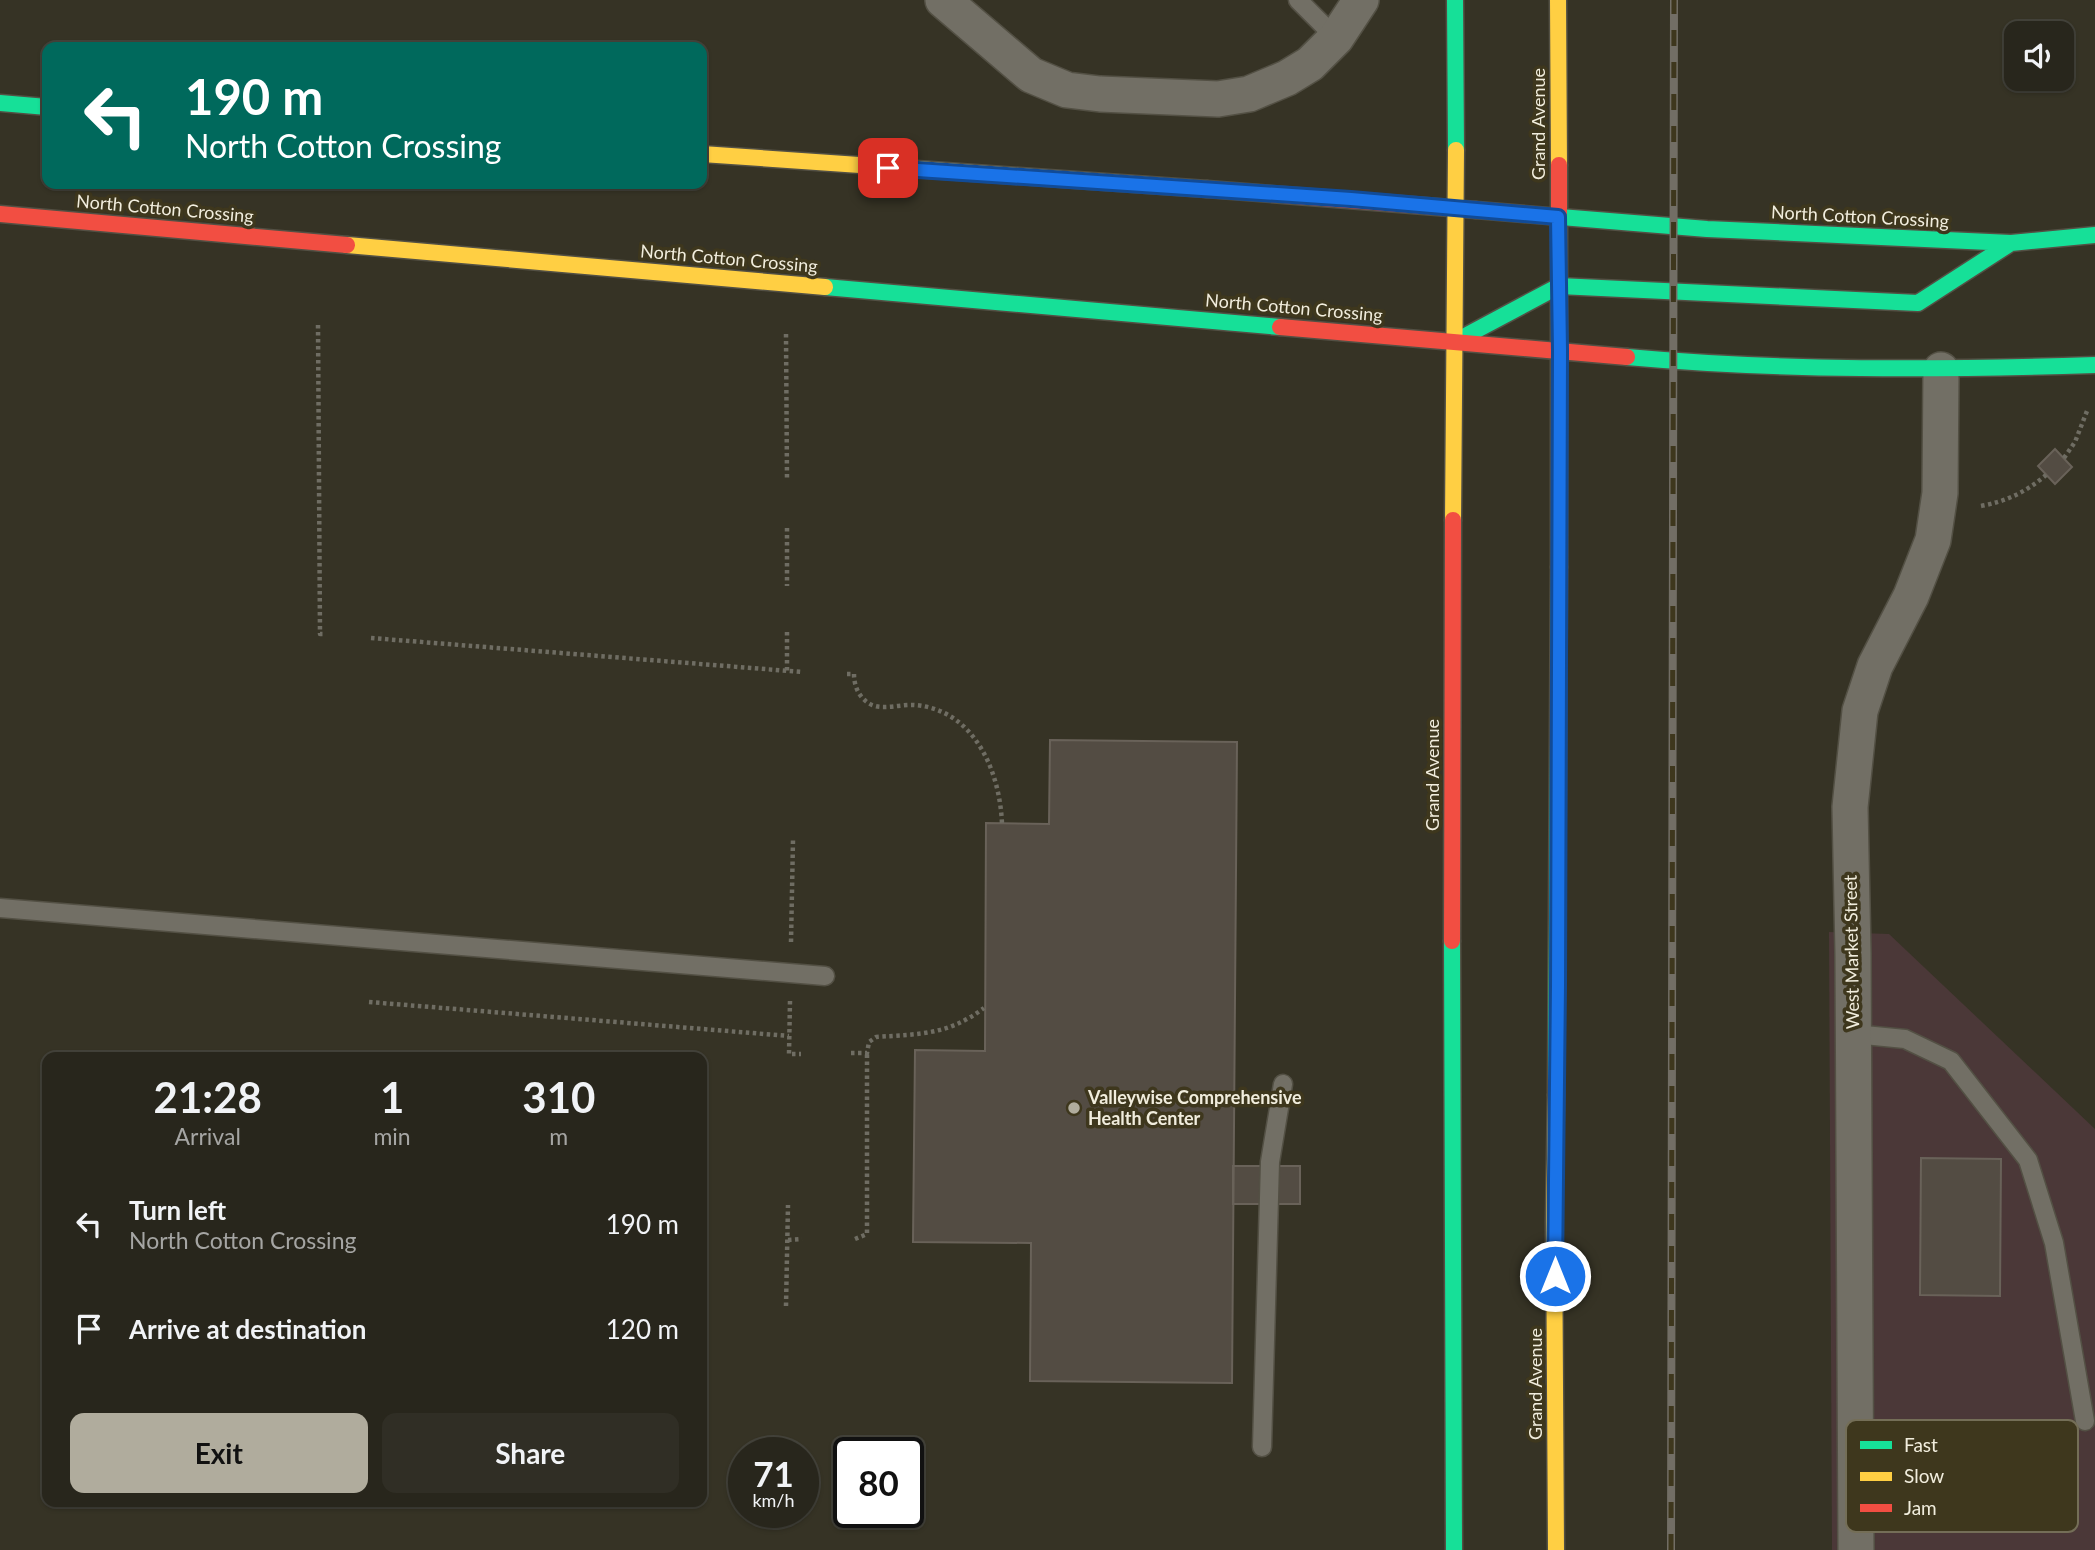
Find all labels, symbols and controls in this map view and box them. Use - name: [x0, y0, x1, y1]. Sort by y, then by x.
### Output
- map controls: [2004, 21, 2074, 91]
- button: sound: [2004, 21, 2074, 91]
- text: 190 m: [185, 67, 323, 125]
- street label: Grand Avenue: [1527, 68, 1549, 180]
- icon: left: [70, 70, 161, 161]
- text: North Cotton Crossing: [185, 126, 501, 165]
- pin: [858, 138, 918, 198]
- icon: arrive: [869, 149, 907, 187]
- street label: North Cotton Crossing: [75, 189, 255, 227]
- street label: North Cotton Crossing: [1771, 200, 1950, 232]
- street label: North Cotton Crossing: [639, 239, 819, 277]
- street label: North Cotton Crossing: [1204, 288, 1384, 326]
- street label: Grand Avenue: [1421, 719, 1443, 831]
- street label: West Market Street: [1839, 874, 1863, 1029]
- text: 21:28: [154, 1072, 262, 1122]
- text: 1: [380, 1072, 404, 1122]
- text: 310: [522, 1072, 595, 1122]
- place label: Valleywise Comprehensive Health Center: [1087, 1086, 1302, 1129]
- marker: Valleywise Comprehensive Health Center: [1066, 1100, 1082, 1116]
- text: Arrival: [175, 1122, 241, 1150]
- text: min: [373, 1122, 411, 1150]
- text: m: [549, 1122, 568, 1150]
- text: Turn left: [129, 1194, 226, 1226]
- icon: left: [70, 1205, 108, 1243]
- text: 190 m: [606, 1208, 679, 1240]
- text: North Cotton Crossing: [129, 1226, 356, 1254]
- position arrow: [1518, 1239, 1592, 1313]
- icon: arrive: [70, 1310, 108, 1348]
- text: Arrive at destination: [129, 1313, 366, 1345]
- text: 120 m: [606, 1313, 679, 1345]
- street label: Grand Avenue: [1524, 1328, 1546, 1440]
- button: Exit: [70, 1413, 368, 1493]
- button: Share: [382, 1413, 679, 1493]
- legend: [1846, 1420, 2078, 1532]
- text: Fast: [1904, 1433, 1938, 1456]
- speed limit sign: 80: [833, 1437, 924, 1528]
- text: 71: [753, 1452, 794, 1494]
- text: Slow: [1904, 1464, 1944, 1487]
- text: km/h: [752, 1489, 795, 1511]
- text: Jam: [1904, 1496, 1937, 1519]

